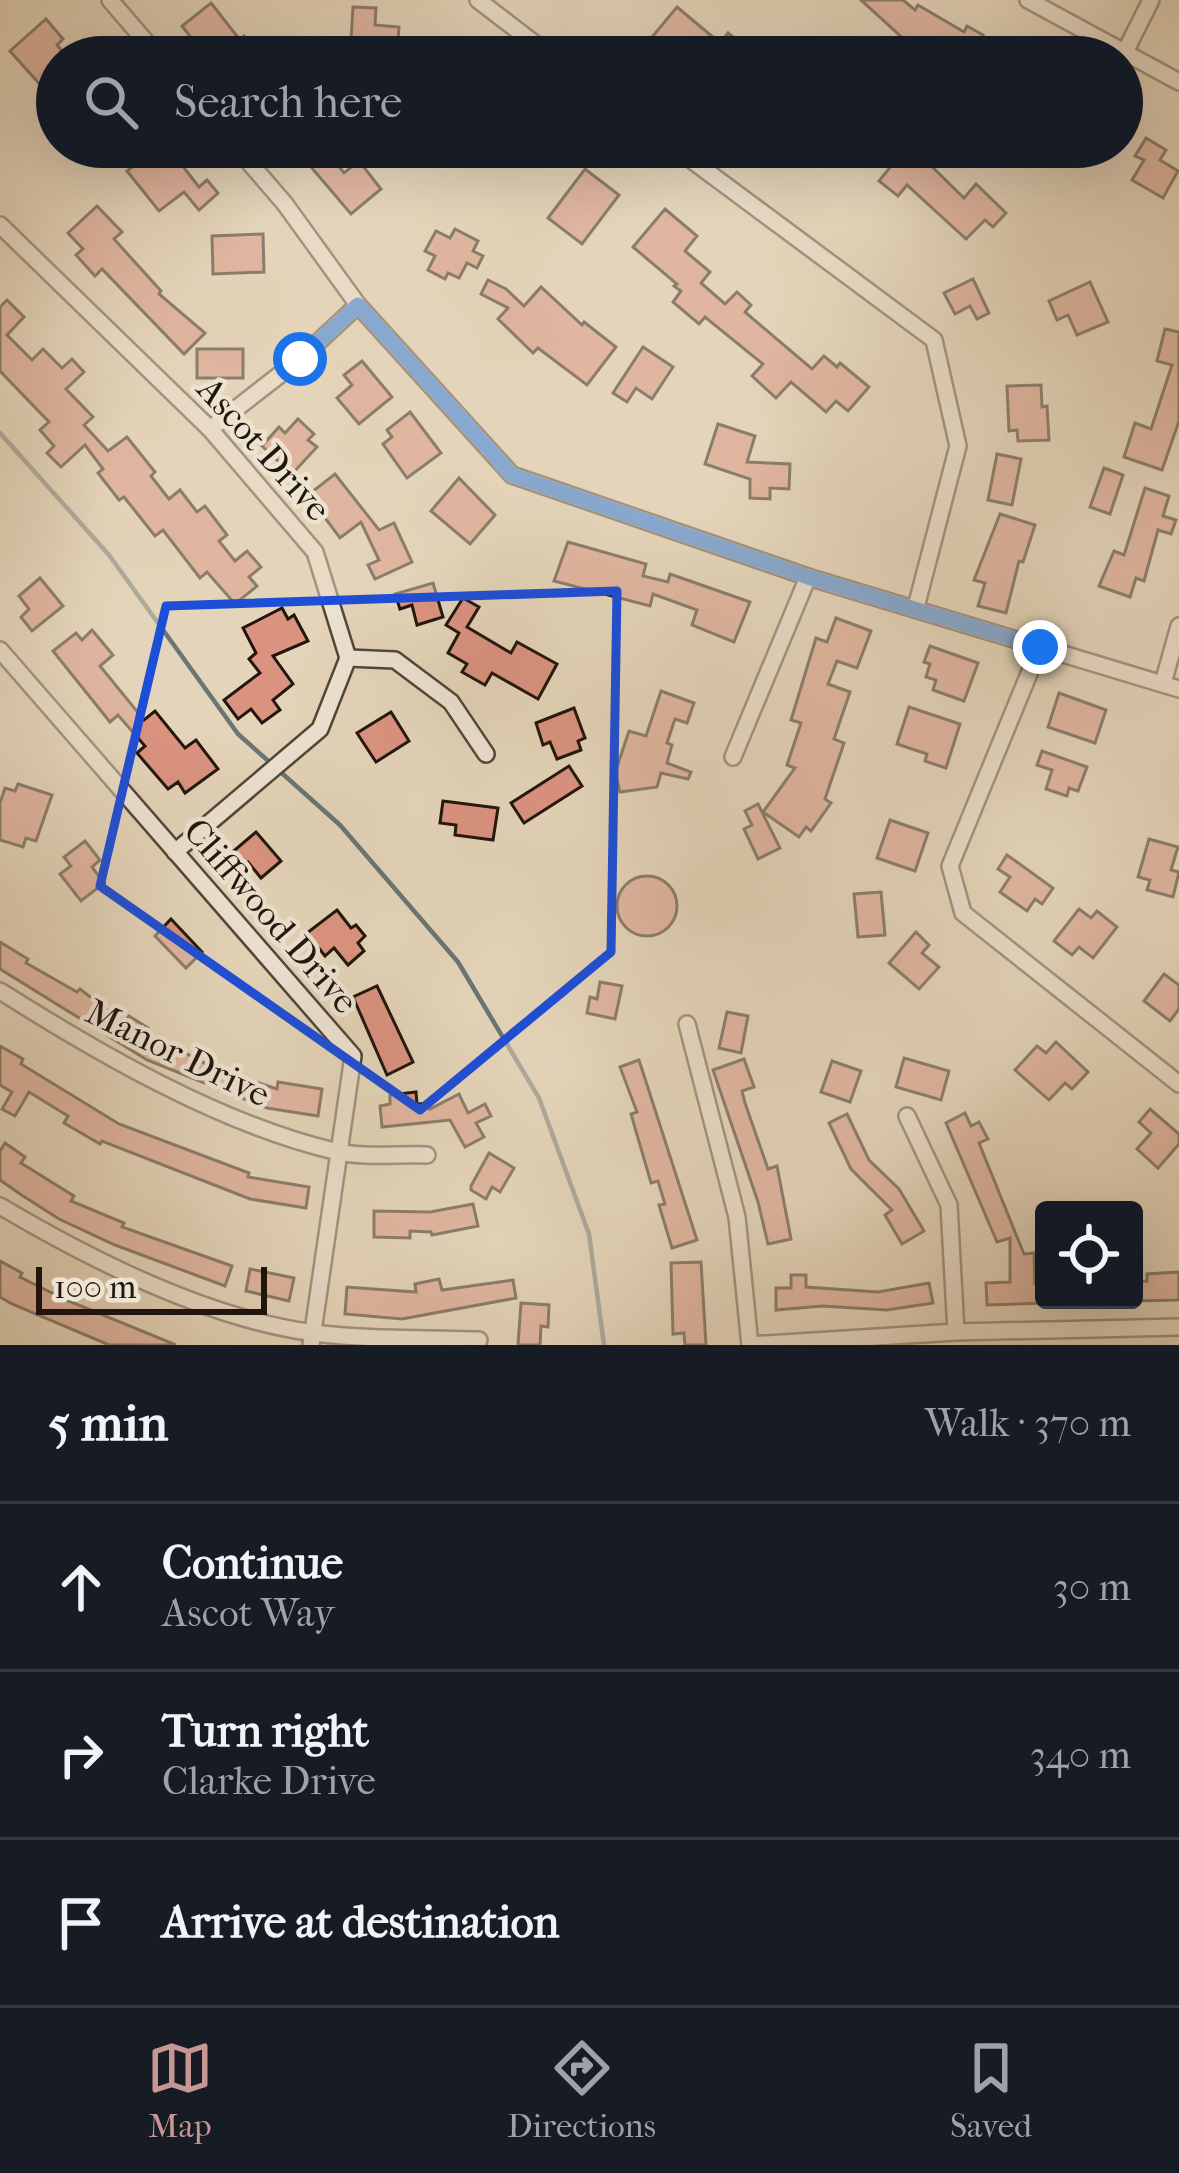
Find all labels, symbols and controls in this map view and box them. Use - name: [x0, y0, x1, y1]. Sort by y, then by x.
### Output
- search box: [36, 36, 1143, 168]
- icon: search: [78, 69, 144, 135]
- text: Search here: [174, 76, 402, 129]
- route start: [273, 332, 327, 386]
- street label: Ascot Drive: [187, 367, 340, 530]
- route end: [1013, 620, 1067, 674]
- street label: Cliffwood Drive: [175, 810, 367, 1022]
- street label: Manor Drive: [79, 990, 277, 1116]
- map controls: [1035, 1201, 1143, 1309]
- button: locate: [1035, 1201, 1143, 1309]
- scale bar: [36, 1261, 267, 1314]
- text: 100 m: [54, 1268, 137, 1307]
- text: 5 min: [48, 1393, 168, 1453]
- text: Walk · 370 m: [925, 1400, 1131, 1446]
- text: Continue: [162, 1537, 343, 1590]
- icon: ahead: [48, 1554, 114, 1620]
- text: 30 m: [1053, 1564, 1131, 1610]
- text: Ascot Way: [162, 1590, 335, 1636]
- text: Turn right: [162, 1705, 369, 1758]
- icon: right: [48, 1722, 114, 1788]
- text: 340 m: [1030, 1732, 1131, 1778]
- text: Clarke Drive: [162, 1758, 376, 1804]
- icon: arrive: [48, 1890, 114, 1956]
- text: Arrive at destination: [162, 1896, 559, 1949]
- tab: Map: [147, 2035, 213, 2146]
- tab: Directions: [507, 2035, 656, 2146]
- tab: Saved: [950, 2035, 1032, 2146]

